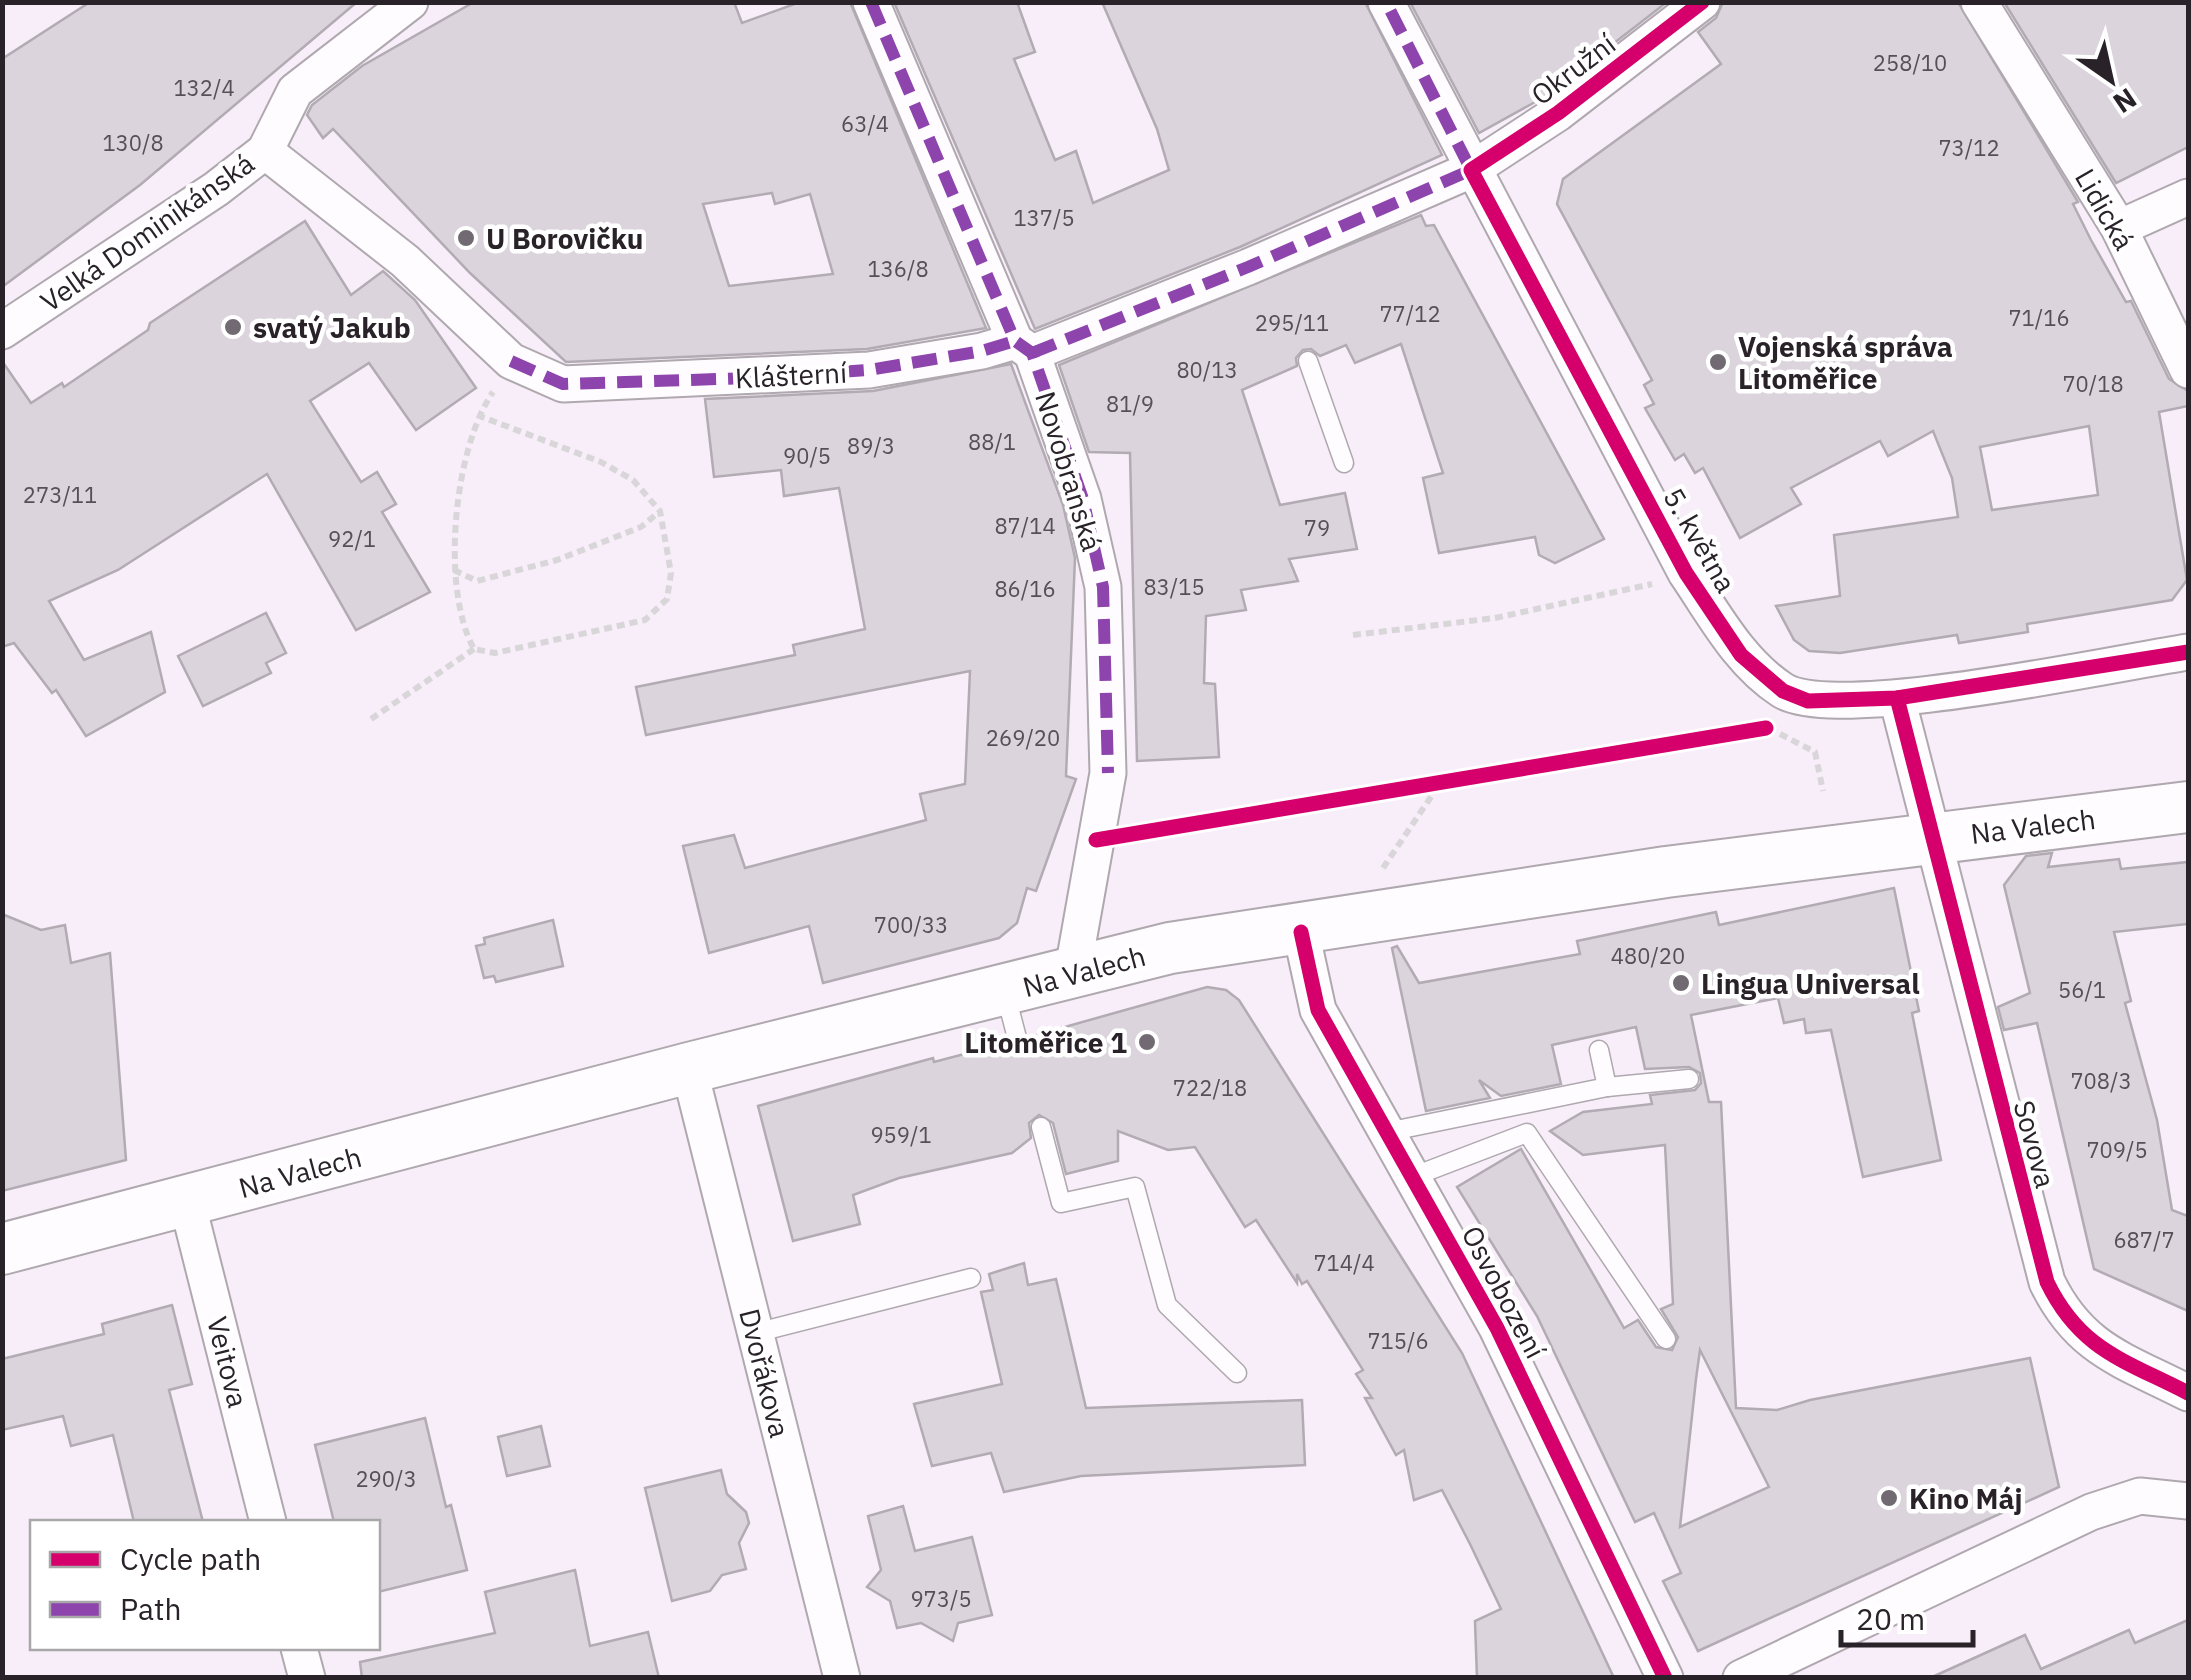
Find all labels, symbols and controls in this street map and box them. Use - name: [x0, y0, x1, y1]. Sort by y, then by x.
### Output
- street label: Okružní: [1523, 25, 1623, 113]
- north arrow: [2061, 30, 2161, 130]
- house number: 258/10: [1873, 48, 1947, 77]
- house number: 132/4: [173, 73, 235, 102]
- text: N: [2107, 80, 2144, 122]
- house number: 63/4: [841, 109, 889, 138]
- house number: 130/8: [102, 128, 164, 157]
- house number: 73/12: [1938, 133, 2000, 162]
- street label: Velká Dominikánská: [33, 144, 261, 320]
- street label: Lidická: [2067, 162, 2143, 256]
- house number: 137/5: [1013, 203, 1075, 232]
- place label: U Borovičku: [486, 220, 643, 257]
- marker: U Borovičku: [455, 227, 477, 249]
- house number: 136/8: [867, 254, 929, 283]
- house number: 77/12: [1379, 299, 1441, 328]
- house number: 71/16: [2008, 303, 2070, 332]
- house number: 295/11: [1255, 308, 1329, 337]
- place label: svatý Jakub: [253, 309, 411, 346]
- marker: svatý Jakub: [222, 316, 244, 338]
- place label: Vojenská správa Litoměřice: [1738, 328, 1953, 397]
- marker: Vojenská správa Litoměřice: [1707, 351, 1729, 373]
- street label: Klášterní: [734, 354, 848, 396]
- house number: 80/13: [1176, 355, 1238, 384]
- house number: 70/18: [2062, 369, 2124, 398]
- street label: Novobranská: [1027, 387, 1111, 555]
- house number: 81/9: [1106, 389, 1154, 418]
- house number: 88/1: [968, 427, 1016, 456]
- house number: 89/3: [847, 431, 895, 460]
- house number: 90/5: [783, 441, 831, 470]
- house number: 273/11: [23, 480, 97, 509]
- street label: 5. května: [1655, 481, 1745, 599]
- house number: 87/14: [994, 511, 1056, 540]
- house number: 79: [1304, 513, 1330, 542]
- house number: 92/1: [328, 524, 376, 553]
- house number: 83/15: [1143, 572, 1205, 601]
- house number: 86/16: [994, 574, 1056, 603]
- house number: 269/20: [986, 723, 1060, 752]
- street label: Na Valech: [1968, 800, 2098, 852]
- house number: 700/33: [874, 910, 948, 939]
- street label: Na Valech: [1019, 937, 1149, 1005]
- house number: 480/20: [1611, 941, 1685, 970]
- place label: Lingua Universal: [1701, 965, 1920, 1002]
- marker: Lingua Universal: [1670, 972, 1692, 994]
- house number: 56/1: [2058, 975, 2106, 1004]
- place label: Litoměřice 1: [964, 1024, 1127, 1061]
- marker: Litoměřice 1: [1136, 1031, 1158, 1053]
- house number: 708/3: [2070, 1066, 2132, 1095]
- house number: 722/18: [1173, 1073, 1247, 1102]
- street label: Sovova: [2006, 1096, 2064, 1192]
- house number: 959/1: [870, 1120, 932, 1149]
- house number: 709/5: [2086, 1135, 2148, 1164]
- street label: Na Valech: [235, 1138, 365, 1206]
- street label: Osvobození: [1454, 1219, 1554, 1365]
- house number: 687/7: [2113, 1225, 2175, 1254]
- house number: 714/4: [1313, 1248, 1375, 1277]
- street label: Dvořákova: [731, 1305, 799, 1441]
- street label: Veitova: [199, 1313, 257, 1411]
- house number: 715/6: [1367, 1326, 1429, 1355]
- house number: 290/3: [355, 1464, 417, 1493]
- place label: Kino Máj: [1909, 1480, 2022, 1517]
- marker: Kino Máj: [1878, 1487, 1900, 1509]
- legend: [30, 1520, 380, 1650]
- text: Cycle path: [120, 1539, 261, 1578]
- house number: 973/5: [910, 1584, 972, 1613]
- scale bar: [1841, 1585, 1974, 1647]
- text: Path: [120, 1589, 181, 1628]
- text: 20 m: [1856, 1599, 1925, 1638]

